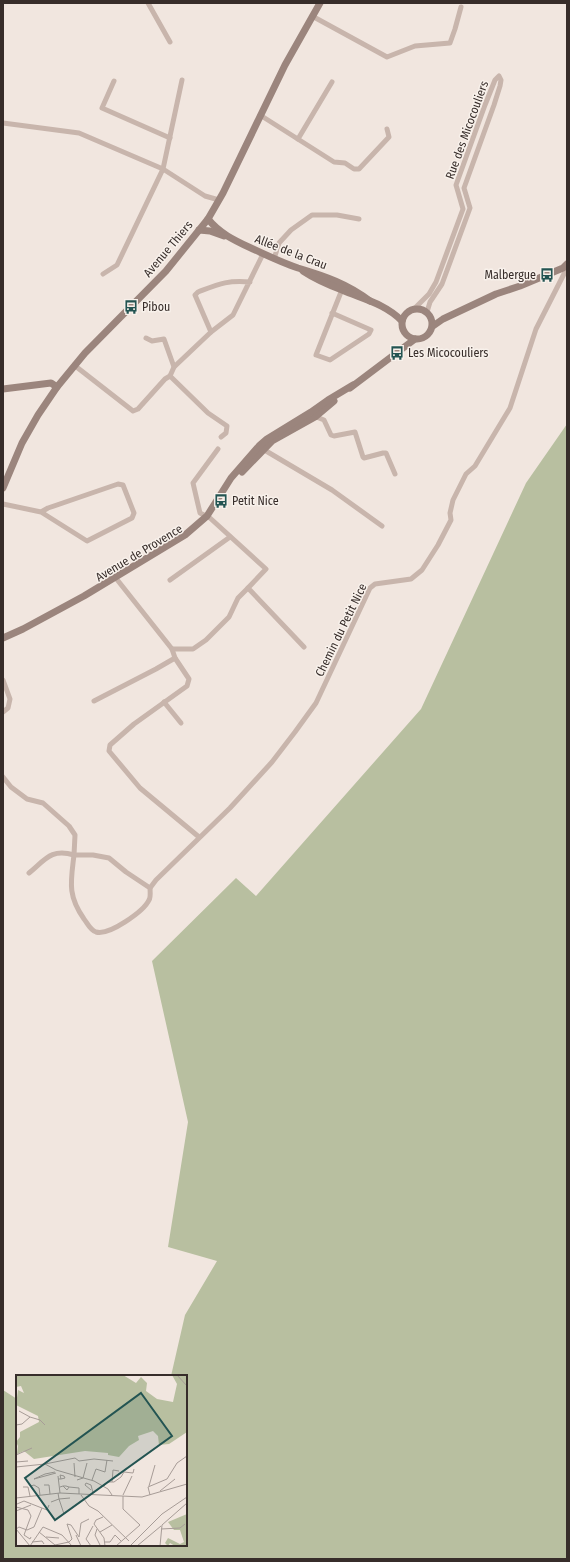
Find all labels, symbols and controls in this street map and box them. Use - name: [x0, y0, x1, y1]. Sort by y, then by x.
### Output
- street label: Rue des Micocouliers: [443, 79, 491, 181]
- street label: Avenue Thiers: [141, 218, 195, 280]
- street label: Allée de la Crau: [253, 232, 329, 272]
- bus stop icon: Malbergue: [539, 267, 555, 283]
- place label: Malbergue: [484, 268, 536, 282]
- bus stop icon: Pibou: [123, 299, 139, 315]
- place label: Pibou: [142, 300, 170, 314]
- bus stop icon: Les Micocouliers: [389, 345, 405, 361]
- place label: Les Micocouliers: [408, 346, 488, 360]
- bus stop icon: Petit Nice: [213, 493, 229, 509]
- place label: Petit Nice: [232, 494, 279, 508]
- street label: Avenue de Provence: [93, 522, 185, 584]
- street label: Chemin du Petit Nice: [312, 581, 370, 679]
- inset map: [16, 1375, 187, 1546]

